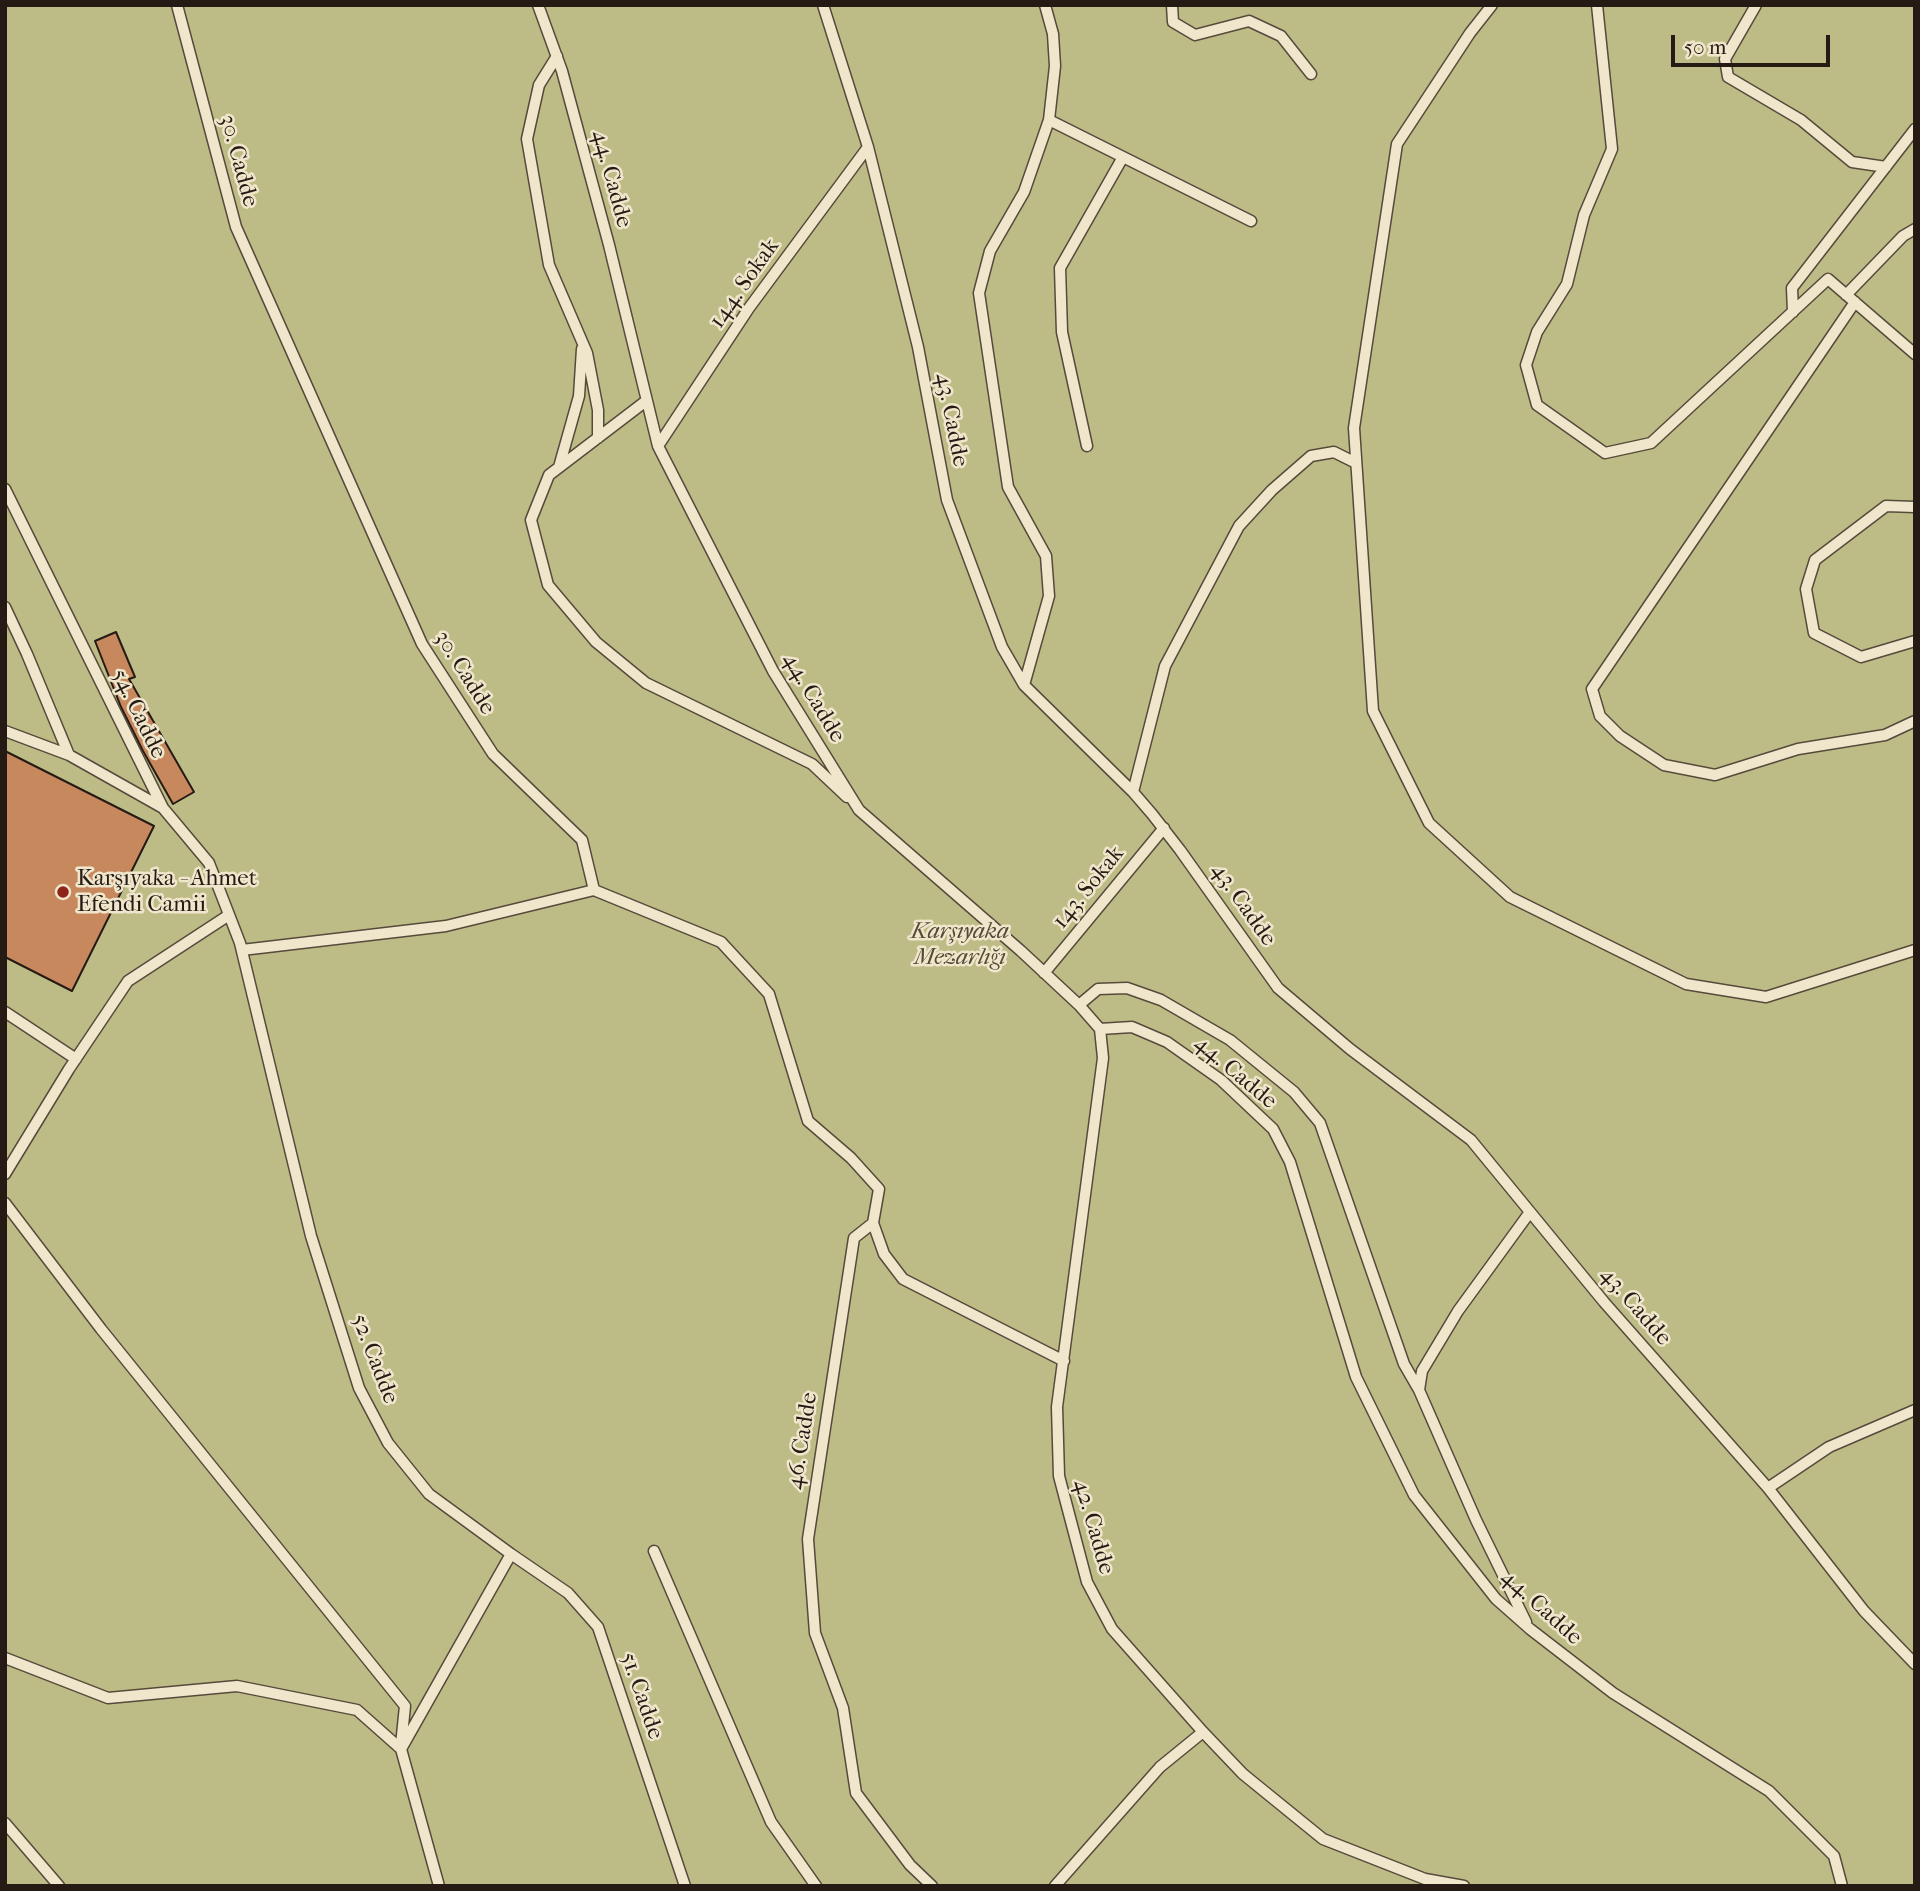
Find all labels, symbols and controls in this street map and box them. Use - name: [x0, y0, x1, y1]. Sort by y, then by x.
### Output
- scale bar: [1675, 21, 1834, 65]
- text: 50 m: [1684, 35, 1727, 59]
- street label: 30. Cadde: [213, 112, 263, 210]
- street label: 44. Cadde: [585, 127, 637, 231]
- street label: 144. Sokak: [704, 234, 786, 334]
- street label: 43. Cadde: [928, 371, 974, 469]
- street label: 30. Cadde: [427, 626, 501, 720]
- street label: 44. Cadde: [775, 648, 851, 748]
- street label: 54. Cadde: [105, 665, 171, 763]
- street label: 143. Sokak: [1047, 841, 1131, 935]
- street label: 43. Cadde: [1204, 858, 1282, 952]
- place label: Karşıyaka - Ahmet Efendi Camii: [77, 865, 257, 919]
- marker: Karşıyaka - Ahmet Efendi Camii: [55, 884, 71, 900]
- park label: Karşıyaka Mezarlığı: [911, 918, 1009, 972]
- street label: 44. Cadde: [1188, 1030, 1282, 1116]
- street label: 43. Cadde: [1593, 1262, 1677, 1352]
- street label: 52. Cadde: [344, 1310, 404, 1408]
- street label: 46. Cadde: [782, 1390, 824, 1492]
- street label: 42. Cadde: [1066, 1476, 1120, 1578]
- street label: 44. Cadde: [1495, 1564, 1587, 1652]
- street label: 51. Cadde: [613, 1649, 669, 1743]

